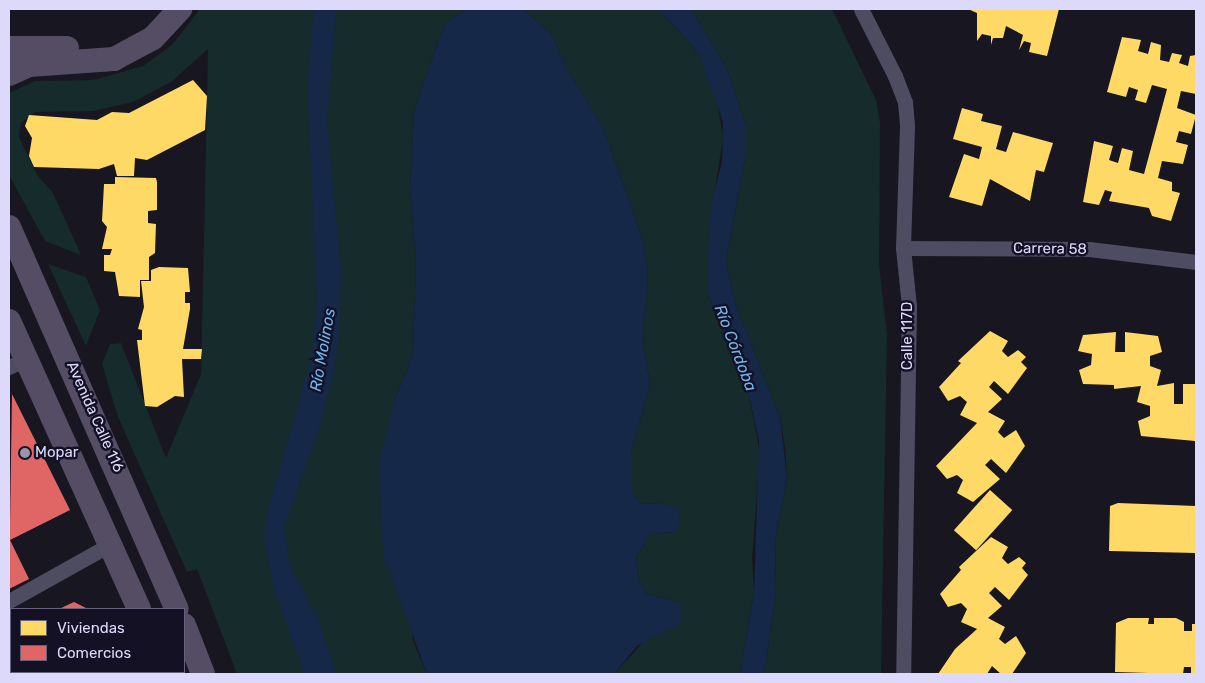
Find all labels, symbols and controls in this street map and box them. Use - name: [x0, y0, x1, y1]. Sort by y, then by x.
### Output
- street label: Carrera 58: [1013, 239, 1087, 259]
- water label: Río Córdoba: [710, 302, 760, 394]
- street label: Calle 117D: [899, 302, 917, 370]
- water label: Río Molinos: [306, 307, 340, 393]
- street label: Avenida Calle 116: [63, 359, 127, 475]
- place label: Mopar: [35, 444, 78, 462]
- marker: Mopar: [19, 447, 31, 459]
- legend: [10, 608, 185, 673]
- text: Viviendas: [57, 619, 125, 637]
- text: Comercios: [57, 644, 131, 662]

